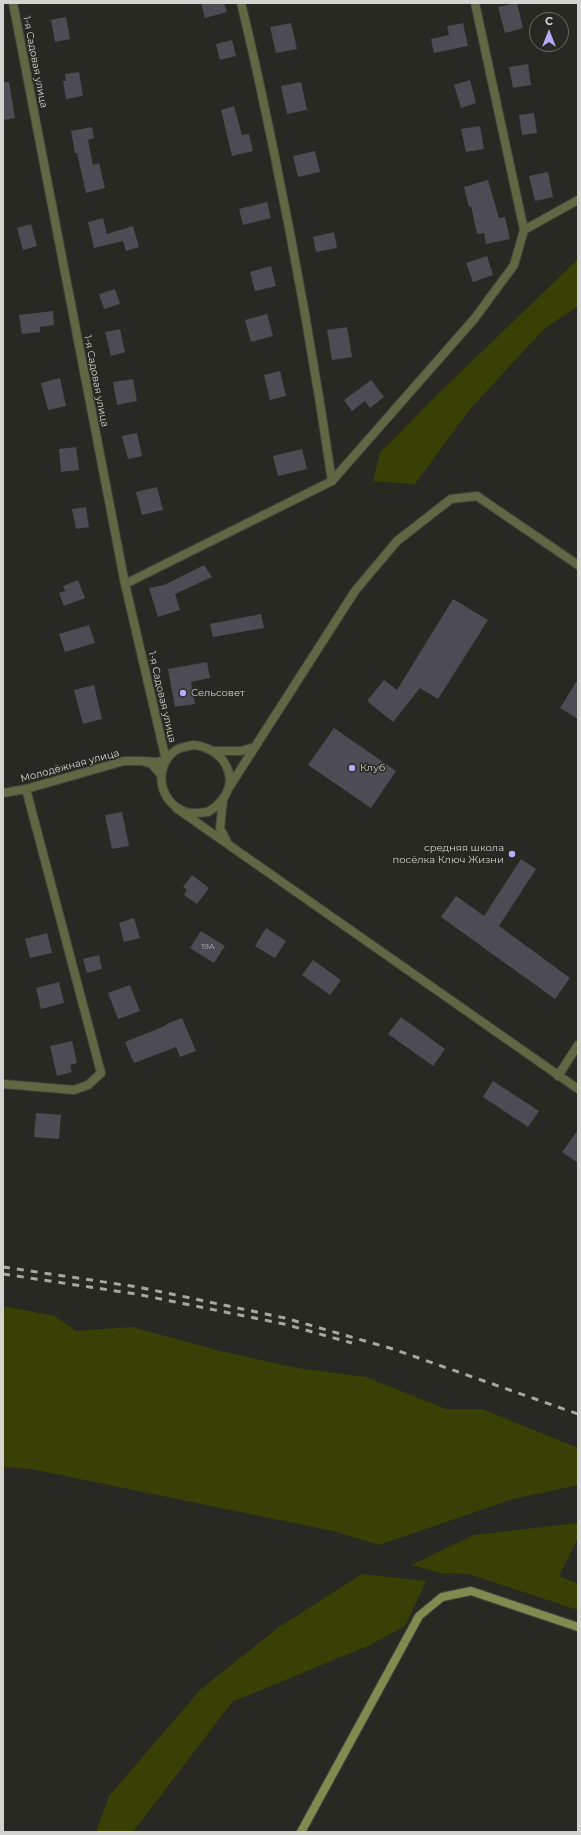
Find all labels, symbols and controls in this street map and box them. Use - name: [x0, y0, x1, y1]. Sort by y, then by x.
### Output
- north arrow: [529, 12, 569, 52]
- text: С: [545, 14, 553, 28]
- street label: 1-я Садовая улица: [20, 15, 50, 109]
- street label: 1-я Садовая улица: [81, 334, 111, 428]
- street label: 1-я Садовая улица: [146, 650, 178, 744]
- place label: Сельсовет: [191, 687, 245, 699]
- marker: Сельсовет: [178, 688, 188, 698]
- street label: Молодёжная улица: [19, 747, 121, 785]
- place label: Клуб: [360, 762, 385, 774]
- marker: Клуб: [347, 763, 357, 773]
- place label: средняя школа посёлка Ключ Жизни: [392, 842, 504, 866]
- marker: средняя школа посёлка Ключ Жизни: [507, 849, 517, 859]
- house number: 19А: [201, 942, 215, 952]

